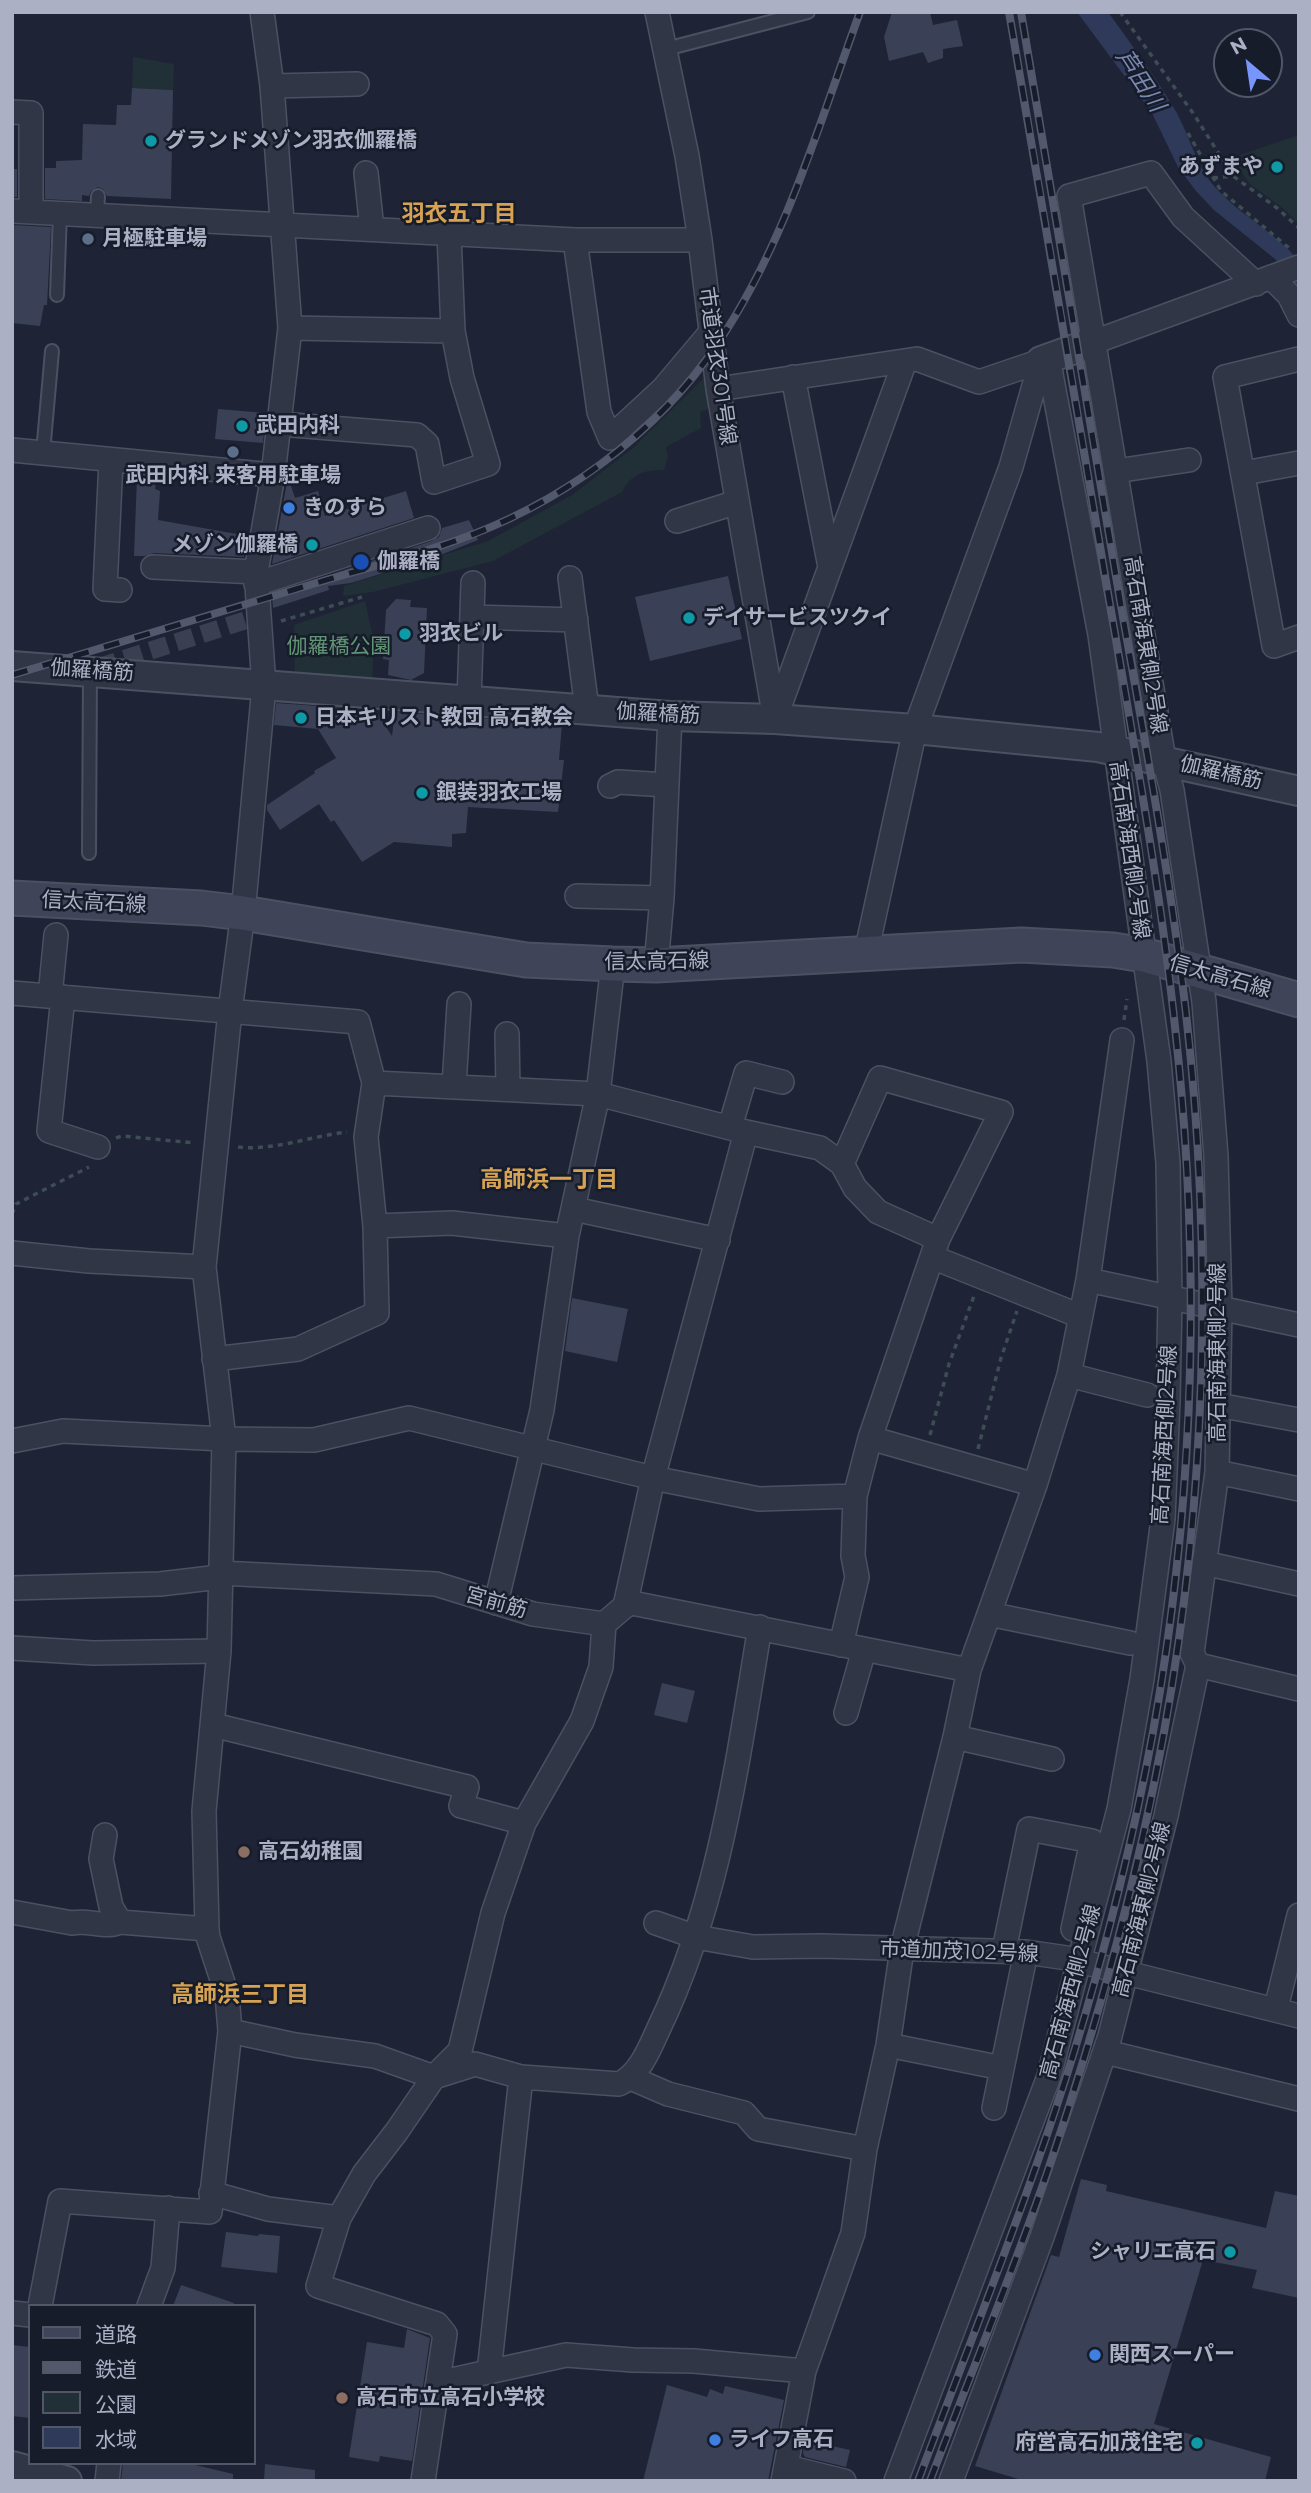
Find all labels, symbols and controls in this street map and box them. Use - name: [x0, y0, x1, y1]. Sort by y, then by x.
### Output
- north arrow: [1213, 28, 1283, 98]
- text: N: [1226, 32, 1251, 60]
- water label: 芦田川: [1110, 45, 1170, 117]
- place label: グランドメゾン羽衣伽羅橋: [165, 128, 417, 154]
- marker: グランドメゾン羽衣伽羅橋: [143, 133, 159, 149]
- place label: あずまや: [1179, 154, 1263, 180]
- marker: あずまや: [1269, 159, 1285, 175]
- district label: 羽衣五丁目: [402, 200, 516, 228]
- place label: 月極駐車場: [102, 226, 207, 252]
- marker: 月極駐車場: [80, 231, 96, 247]
- street label: 市道羽衣301号線: [693, 285, 741, 447]
- place label: 武田内科: [256, 413, 340, 439]
- marker: 武田内科: [234, 418, 250, 434]
- marker: 武田内科 来客用駐車場: [225, 444, 241, 460]
- place label: 武田内科 来客用駐車場: [125, 463, 341, 489]
- place label: きのすら: [303, 495, 387, 521]
- marker: きのすら: [281, 500, 297, 516]
- place label: メゾン伽羅橋: [172, 532, 298, 558]
- marker: メゾン伽羅橋: [304, 537, 320, 553]
- place label: 伽羅橋: [377, 549, 440, 575]
- marker: 伽羅橋: [351, 552, 371, 572]
- street label: 高石南海東側2号線: [1118, 554, 1172, 736]
- place label: デイサービスツクイ: [703, 605, 892, 631]
- marker: デイサービスツクイ: [681, 610, 697, 626]
- place label: 羽衣ビル: [419, 621, 503, 647]
- marker: 羽衣ビル: [397, 626, 413, 642]
- park label: 伽羅橋公園: [287, 634, 391, 660]
- street label: 伽羅橋筋: [49, 656, 135, 686]
- street label: 伽羅橋筋: [615, 699, 701, 729]
- place label: 日本キリスト教団 高石教会: [315, 705, 573, 731]
- marker: 日本キリスト教団 高石教会: [293, 710, 309, 726]
- street label: 伽羅橋筋: [1177, 751, 1265, 795]
- street label: 高石南海西側2号線: [1104, 759, 1154, 941]
- place label: 銀装羽衣工場: [436, 780, 562, 806]
- marker: 銀装羽衣工場: [414, 785, 430, 801]
- street label: 信太高石線: [41, 888, 147, 918]
- street label: 信太高石線: [604, 948, 710, 976]
- street label: 信太高石線: [1166, 950, 1274, 1004]
- district label: 高師浜一丁目: [480, 1166, 618, 1194]
- street label: 高石南海東側2号線: [1205, 1263, 1231, 1443]
- street label: 高石南海西側2号線: [1148, 1344, 1182, 1526]
- street label: 宮前筋: [462, 1582, 530, 1624]
- street label: 高石南海東側2号線: [1108, 1820, 1176, 2000]
- place label: 高石幼稚園: [258, 1839, 363, 1865]
- marker: 高石幼稚園: [236, 1844, 252, 1860]
- street label: 高石南海西側2号線: [1036, 1902, 1106, 2082]
- street label: 市道加茂102号線: [879, 1937, 1039, 1967]
- district label: 高師浜三丁目: [171, 1981, 309, 2009]
- place label: シャリエ高石: [1090, 2239, 1216, 2265]
- marker: シャリエ高石: [1222, 2244, 1238, 2260]
- legend: [28, 2304, 256, 2465]
- text: 道路: [95, 2322, 137, 2347]
- place label: 関西スーパー: [1109, 2342, 1235, 2368]
- marker: 関西スーパー: [1087, 2347, 1103, 2363]
- text: 鉄道: [95, 2357, 137, 2382]
- place label: 高石市立高石小学校: [356, 2385, 545, 2411]
- marker: 高石市立高石小学校: [334, 2390, 350, 2406]
- text: 公園: [95, 2392, 137, 2417]
- text: 水域: [95, 2427, 137, 2452]
- place label: ライフ高石: [729, 2427, 834, 2453]
- place label: 府営高石加茂住宅: [1015, 2430, 1183, 2456]
- marker: ライフ高石: [707, 2432, 723, 2448]
- marker: 府営高石加茂住宅: [1189, 2435, 1205, 2451]

